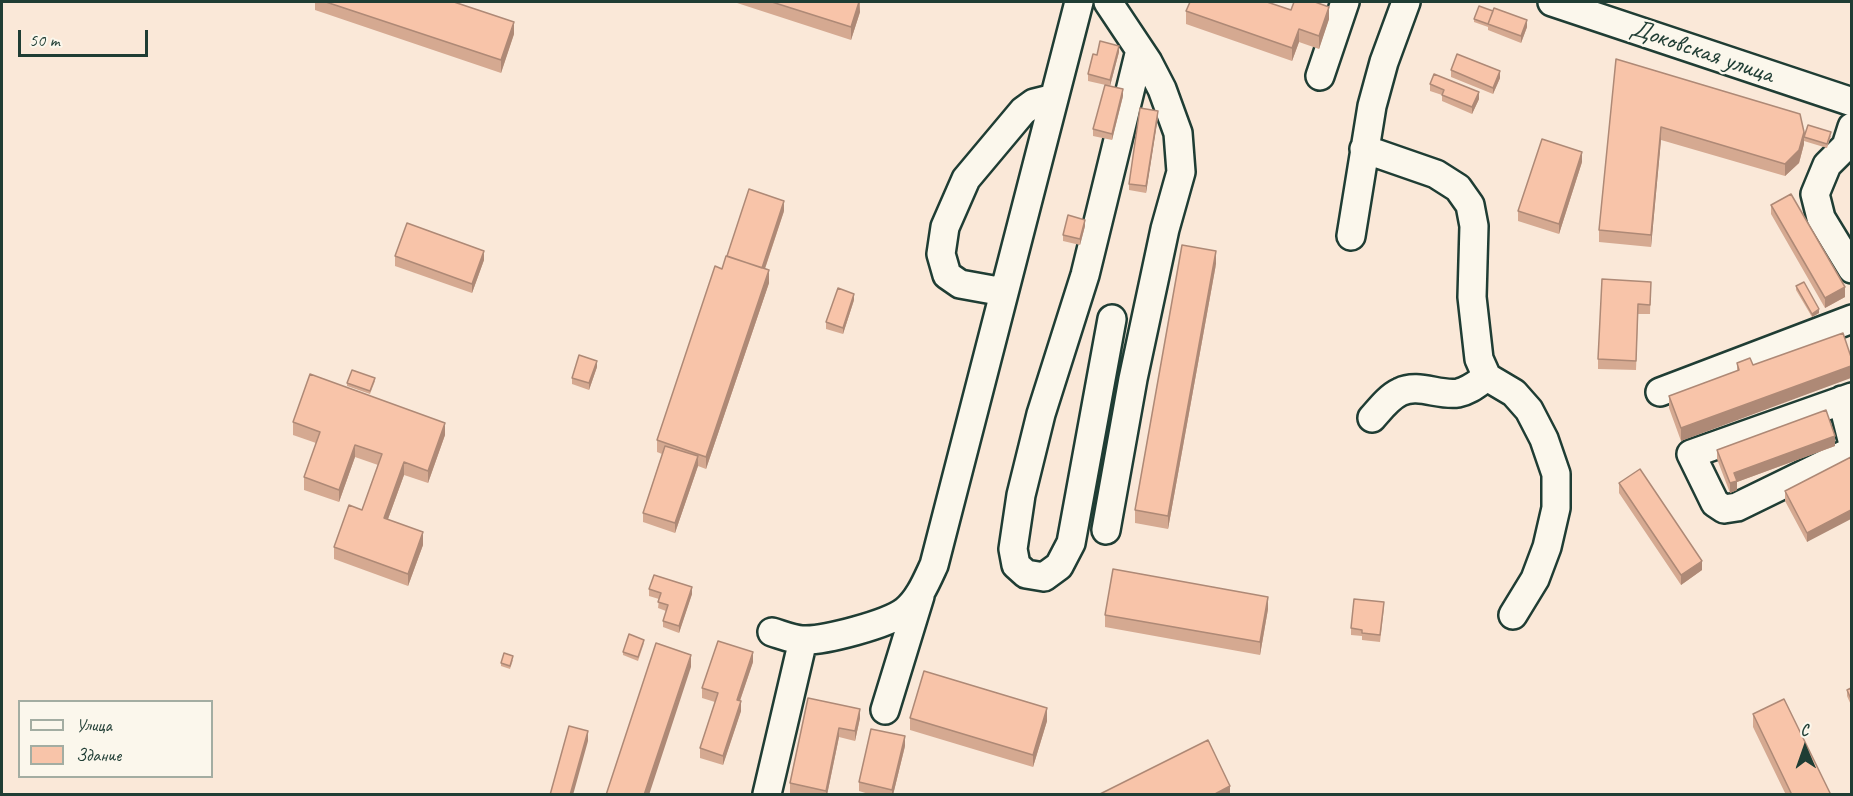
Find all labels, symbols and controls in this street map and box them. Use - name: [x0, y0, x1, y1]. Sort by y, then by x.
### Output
- street label: Доковская улица: [1626, 13, 1778, 91]
- scale bar: [21, 18, 152, 56]
- text: 50 m: [29, 29, 60, 51]
- legend: [18, 700, 213, 778]
- text: Улица: [76, 714, 112, 736]
- north arrow: [1775, 718, 1835, 778]
- text: С: [1800, 720, 1809, 740]
- text: Здание: [76, 744, 121, 766]

